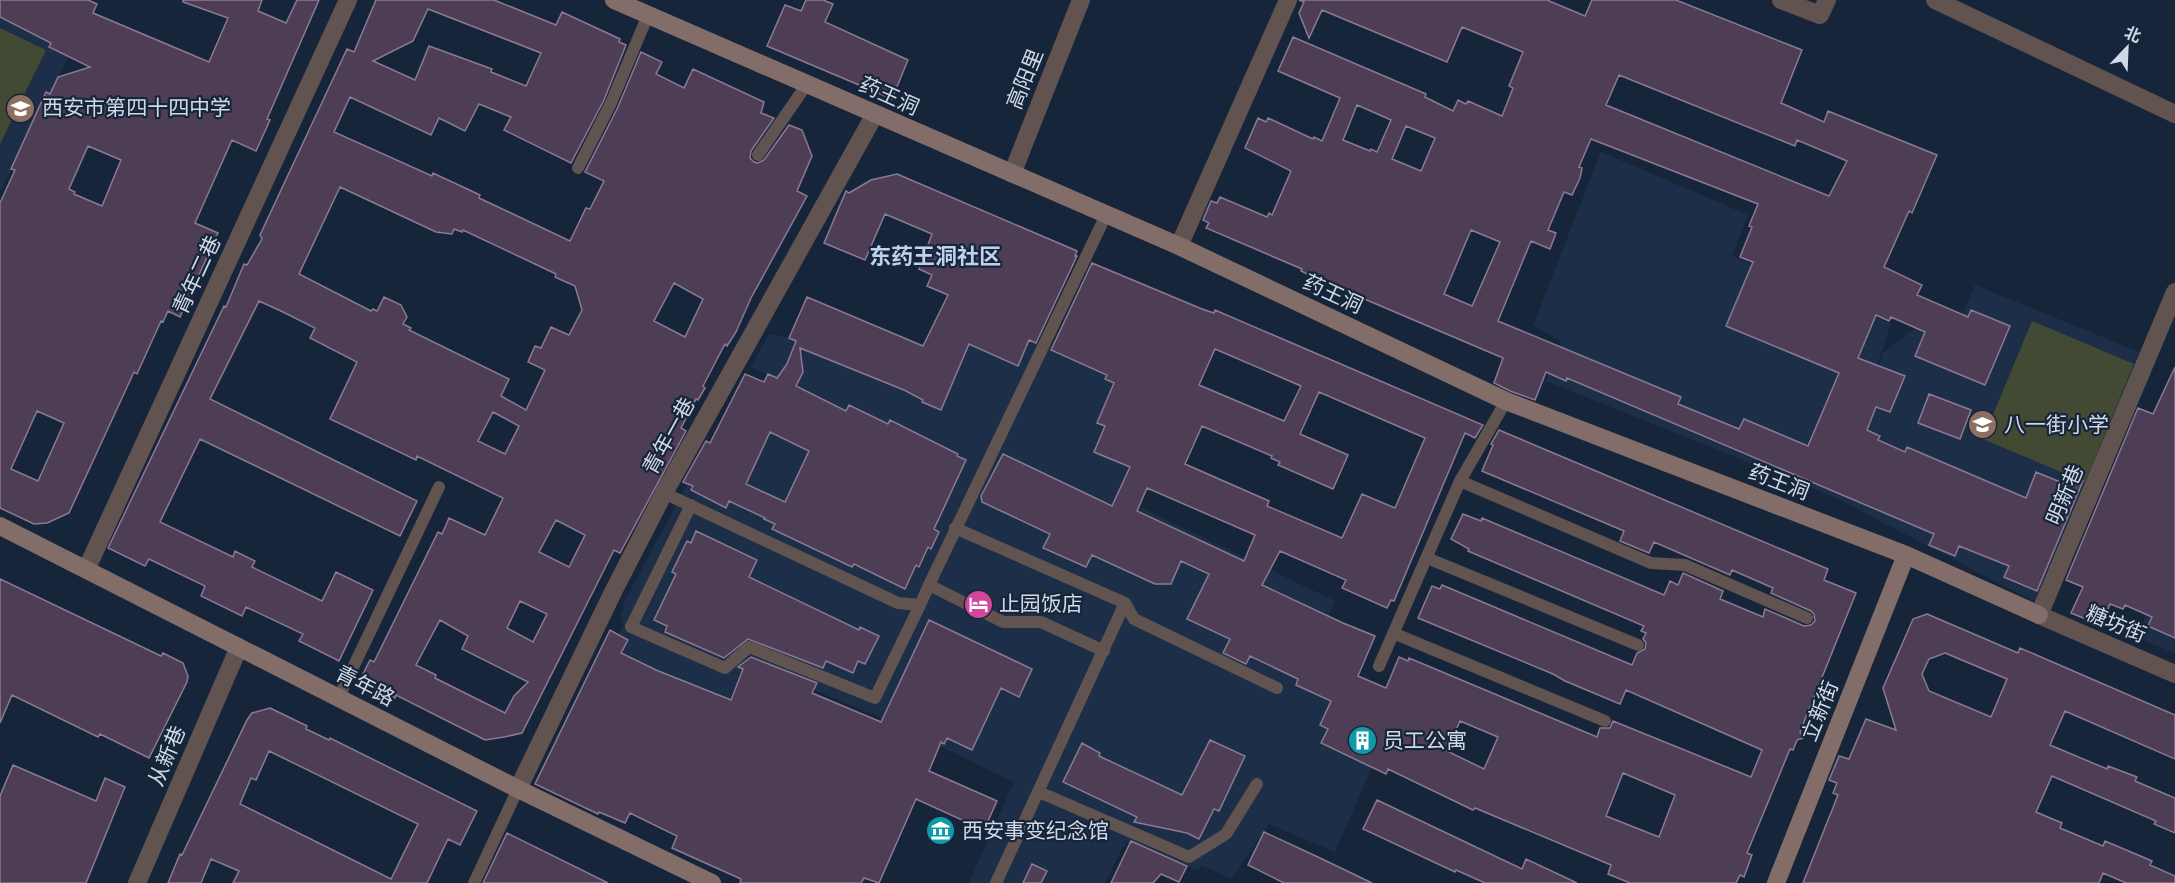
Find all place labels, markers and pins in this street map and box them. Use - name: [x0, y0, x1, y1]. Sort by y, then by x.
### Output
- place label: 西安市第四十四中学: [42, 90, 231, 121]
- school or university icon: 西安市第四十四中学: [5, 92, 37, 124]
- place label: 八一街小学: [2004, 407, 2109, 438]
- school or university icon: 八一街小学: [1967, 409, 1999, 441]
- place label: 止园饭店: [999, 586, 1083, 617]
- hotel icon: 止园饭店: [962, 588, 994, 620]
- place label: 员工公寓: [1383, 723, 1467, 754]
- building icon: 员工公寓: [1346, 725, 1378, 757]
- place label: 西安事变纪念馆: [962, 813, 1109, 844]
- museum icon: 西安事变纪念馆: [925, 815, 957, 847]

